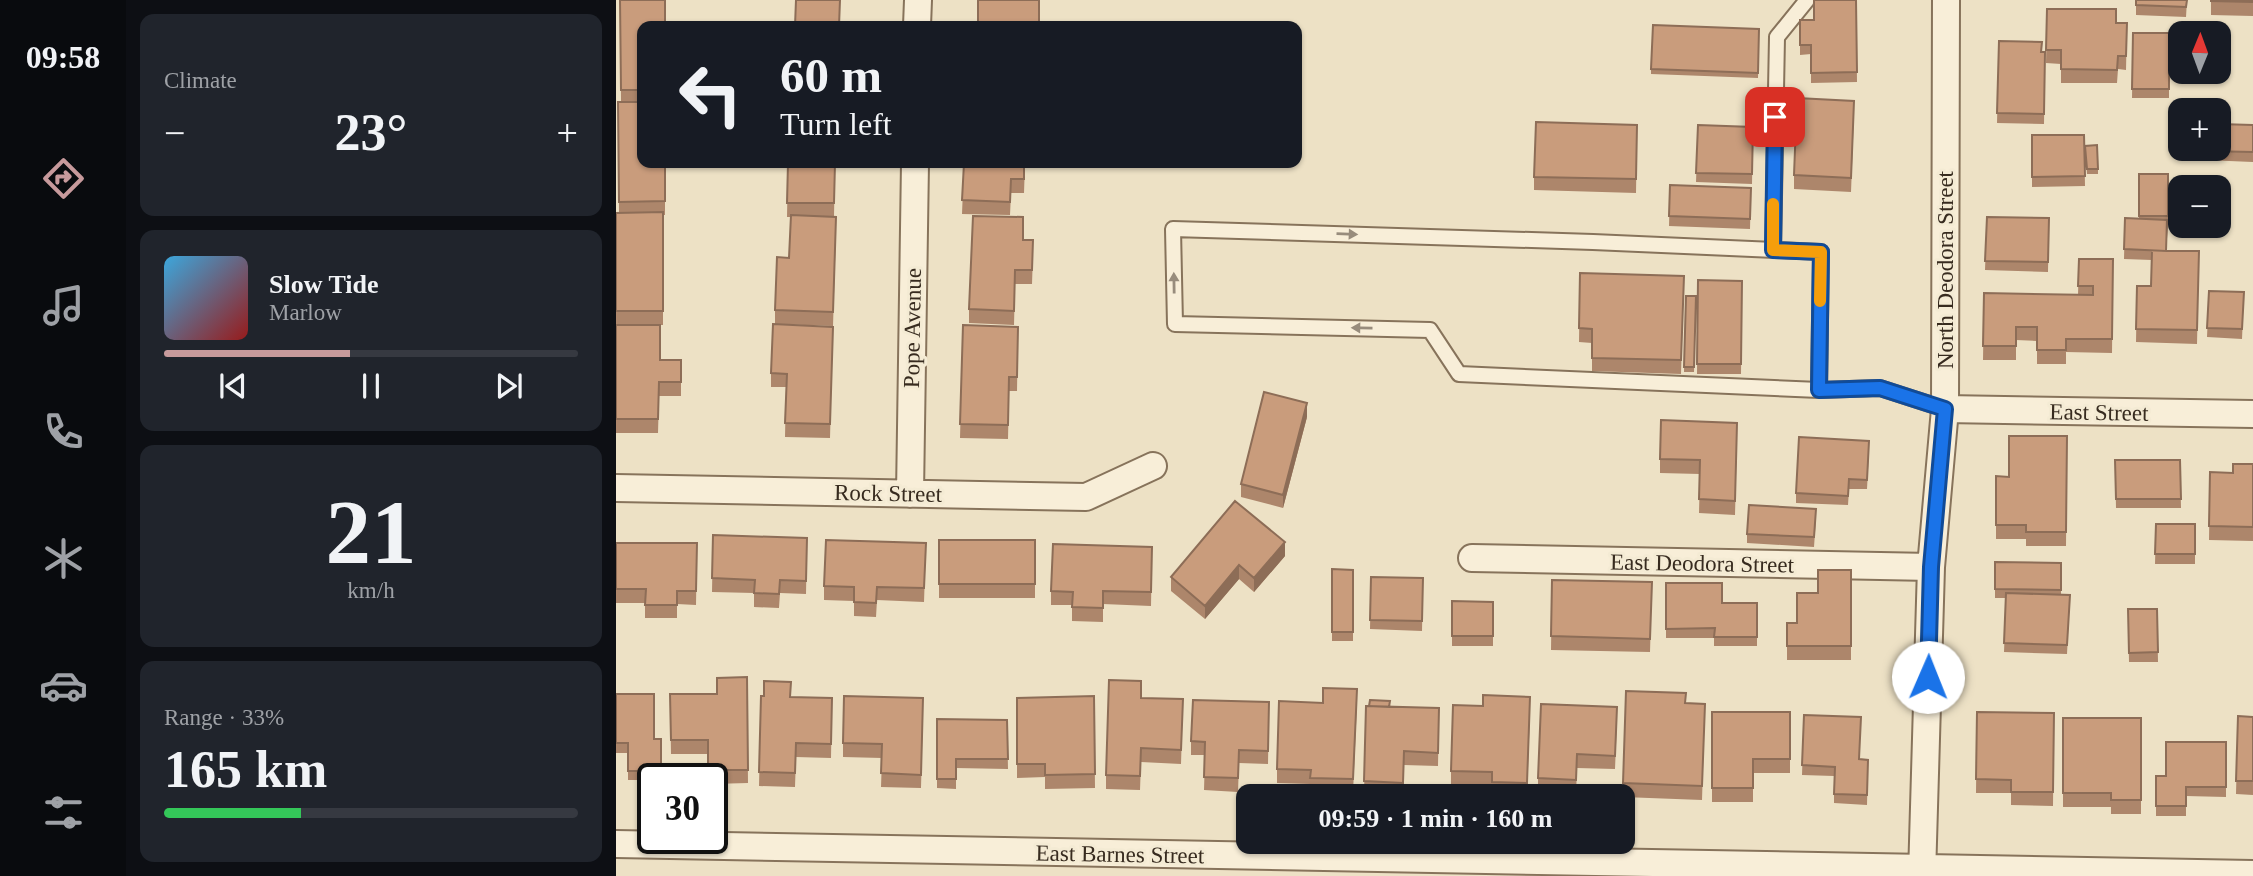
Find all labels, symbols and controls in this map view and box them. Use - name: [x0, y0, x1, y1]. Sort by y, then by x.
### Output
- north arrow: [2168, 21, 2231, 84]
- map controls: [2168, 21, 2231, 238]
- text: 09:58: [26, 39, 100, 75]
- text: 60 m: [780, 48, 882, 103]
- icon: left: [665, 49, 756, 140]
- text: Climate: [164, 68, 237, 93]
- pin: [1745, 87, 1805, 147]
- icon: arrive: [1756, 98, 1794, 136]
- button: +: [2168, 98, 2231, 161]
- text: 23°: [335, 104, 407, 161]
- text: Turn left: [780, 106, 892, 142]
- text: −: [164, 112, 185, 154]
- text: +: [557, 112, 578, 154]
- icon: directions: [39, 154, 88, 203]
- street label: North Deodora Street: [1933, 170, 1958, 369]
- button: −: [2168, 175, 2231, 238]
- one-way arrow: [1336, 229, 1358, 240]
- street label: Pope Avenue: [899, 268, 926, 388]
- text: Slow Tide: [269, 270, 379, 299]
- one-way arrow: [1169, 271, 1180, 293]
- icon: music: [39, 281, 88, 330]
- text: Marlow: [269, 300, 342, 325]
- one-way arrow: [1350, 323, 1372, 334]
- icon: previous: [214, 367, 252, 405]
- icon: pause: [352, 367, 390, 405]
- icon: next: [490, 367, 528, 405]
- street label: East Street: [2049, 399, 2149, 426]
- icon: phone: [39, 407, 88, 456]
- street label: Rock Street: [834, 480, 943, 507]
- text: 21: [326, 482, 417, 583]
- icon: climate: [39, 534, 88, 583]
- street label: East Deodora Street: [1610, 549, 1795, 578]
- text: km/h: [347, 578, 395, 603]
- position arrow: [1891, 640, 1965, 714]
- icon: car: [39, 661, 88, 710]
- text: Range · 33%: [164, 705, 284, 730]
- text: 165 km: [164, 741, 327, 798]
- speed limit sign: 30: [637, 763, 728, 854]
- icon: filters: [39, 788, 88, 837]
- text: 09:59 · 1 min · 160 m: [1319, 804, 1553, 833]
- street label: East Barnes Street: [1035, 841, 1205, 868]

